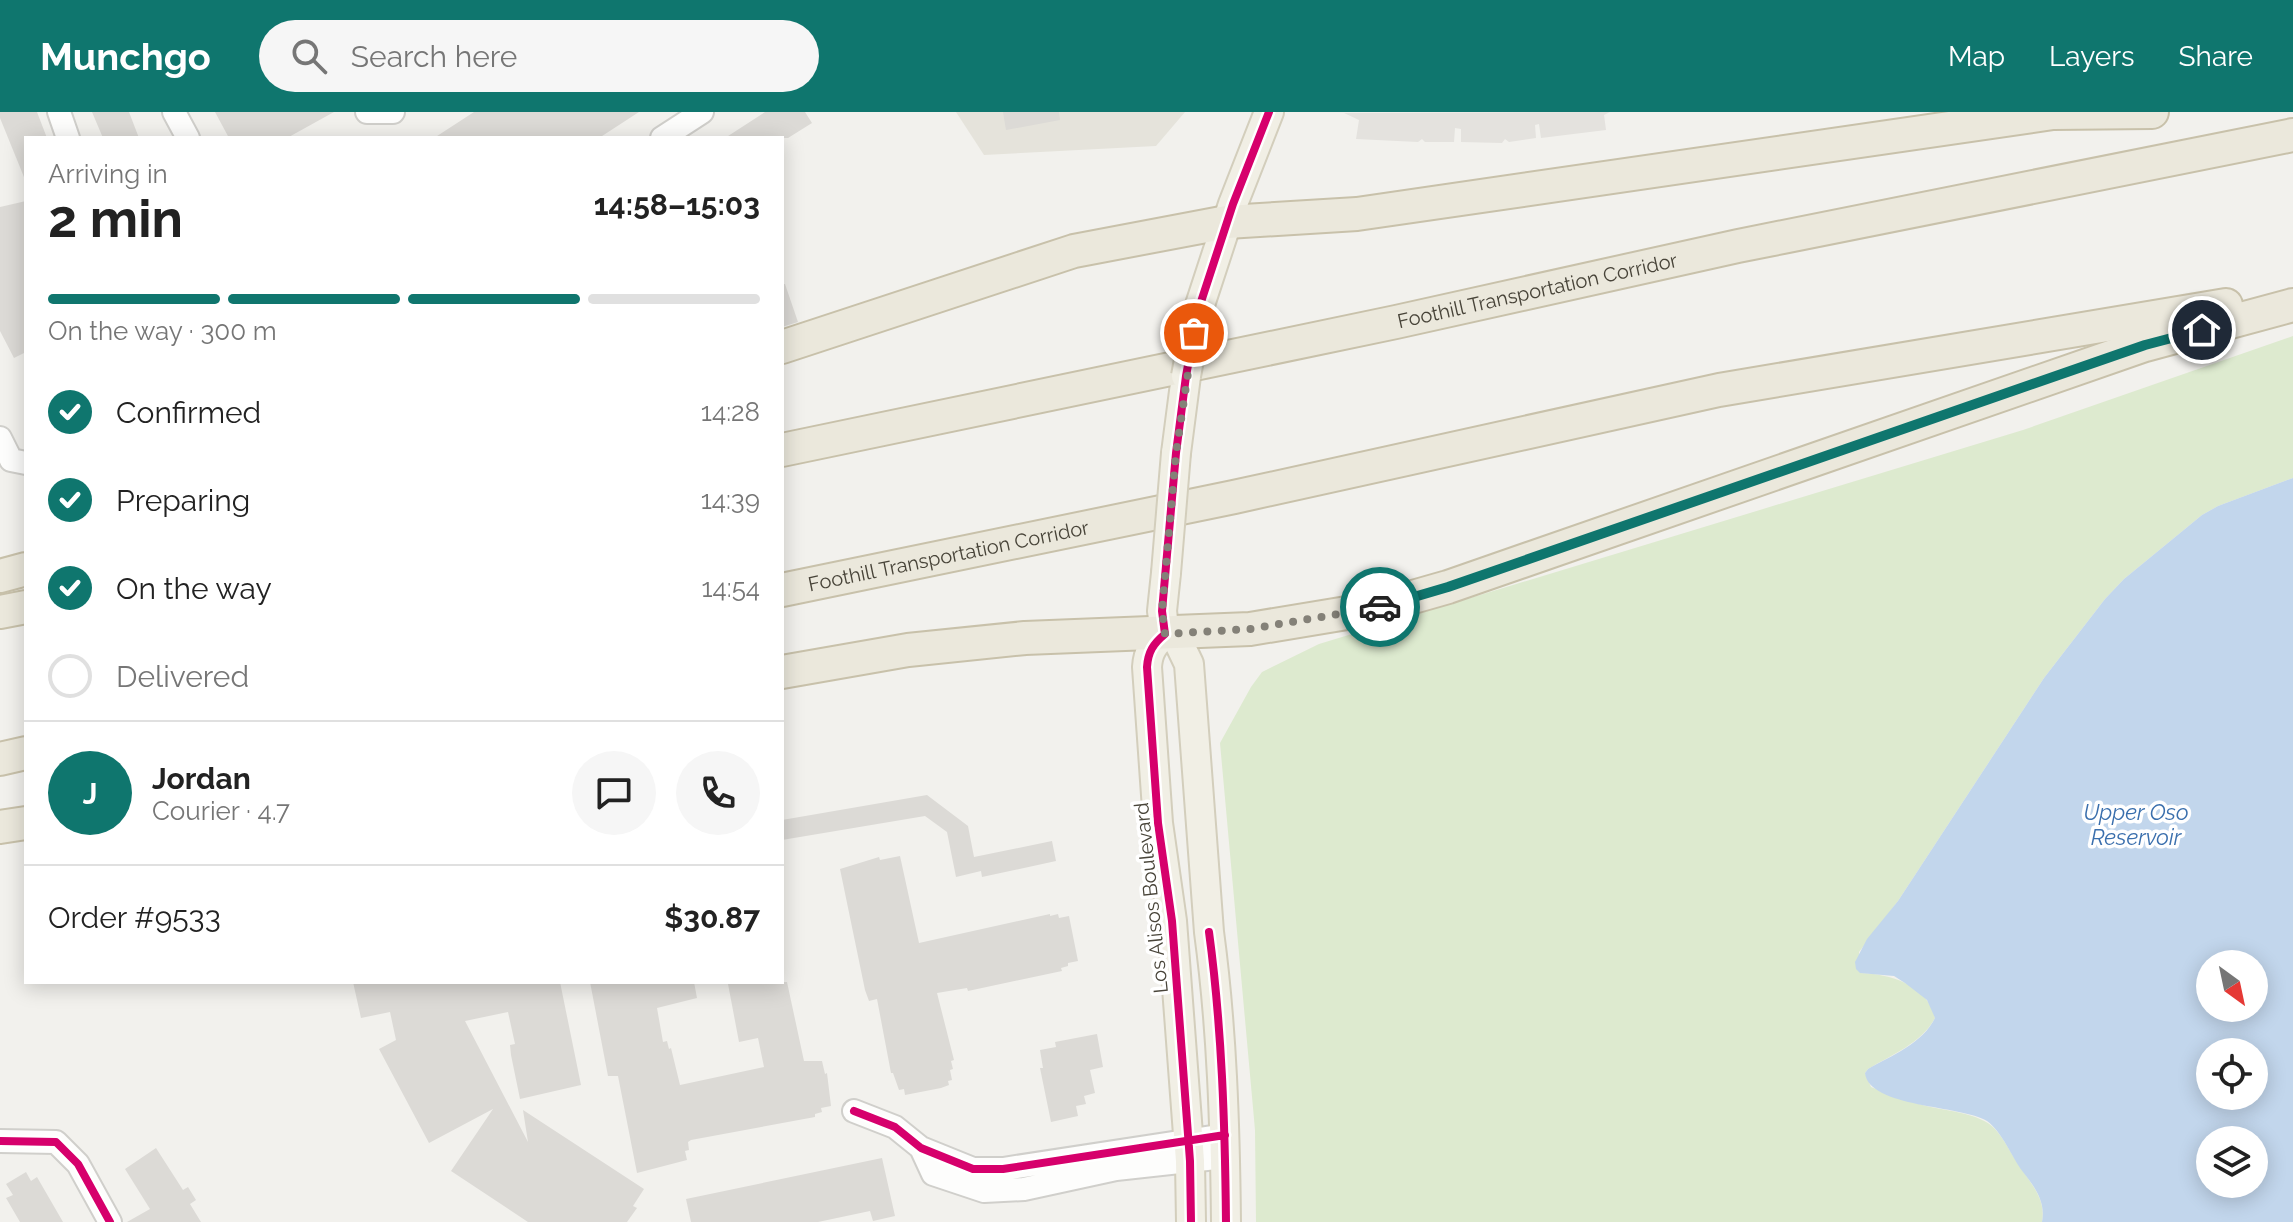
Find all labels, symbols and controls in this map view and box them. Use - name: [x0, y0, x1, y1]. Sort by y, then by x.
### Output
- search box: [259, 20, 819, 92]
- text: Munchgo: [40, 34, 211, 79]
- icon: search: [287, 34, 331, 78]
- text: Search here: [351, 39, 517, 74]
- text: Map: [1948, 40, 2005, 73]
- text: Layers: [2049, 40, 2135, 73]
- text: Share: [2179, 40, 2253, 73]
- text: Arriving in: [48, 159, 168, 189]
- text: 14:58–15:03: [594, 187, 760, 222]
- text: 2 min: [48, 188, 183, 249]
- street label: Foothill Transportation Corridor: [1395, 248, 1680, 333]
- pin: [2168, 296, 2236, 364]
- pin: [1160, 299, 1228, 367]
- icon: home: [2180, 308, 2224, 352]
- icon: bag: [1172, 311, 1216, 355]
- text: On the way · 300 m: [48, 316, 277, 346]
- icon: check: [48, 390, 92, 434]
- text: Confirmed: [116, 395, 261, 430]
- text: 14:28: [701, 397, 760, 427]
- icon: check: [48, 478, 92, 522]
- text: Preparing: [116, 483, 250, 518]
- text: 14:39: [701, 485, 760, 515]
- street label: Foothill Transportation Corridor: [806, 515, 1091, 596]
- icon: check: [48, 566, 92, 610]
- courier: [1340, 567, 1420, 647]
- text: On the way: [116, 571, 272, 606]
- text: 14:54: [701, 573, 760, 603]
- icon: car: [1358, 585, 1402, 629]
- text: Delivered: [116, 659, 249, 694]
- button: chat: [572, 751, 656, 835]
- button: phone: [676, 751, 760, 835]
- text: Jordan: [152, 761, 251, 796]
- text: J: [83, 776, 97, 811]
- text: Courier · 4.7: [152, 796, 290, 826]
- water label: Upper Oso Reservoir: [2083, 799, 2189, 850]
- street label: Los Alisos Boulevard: [1129, 801, 1173, 995]
- text: Order #9533: [48, 900, 221, 935]
- text: $30.87: [664, 900, 760, 935]
- north arrow: [2196, 950, 2268, 1022]
- map controls: [2196, 950, 2268, 1198]
- button: locate: [2196, 1038, 2268, 1110]
- button: layers: [2196, 1126, 2268, 1198]

